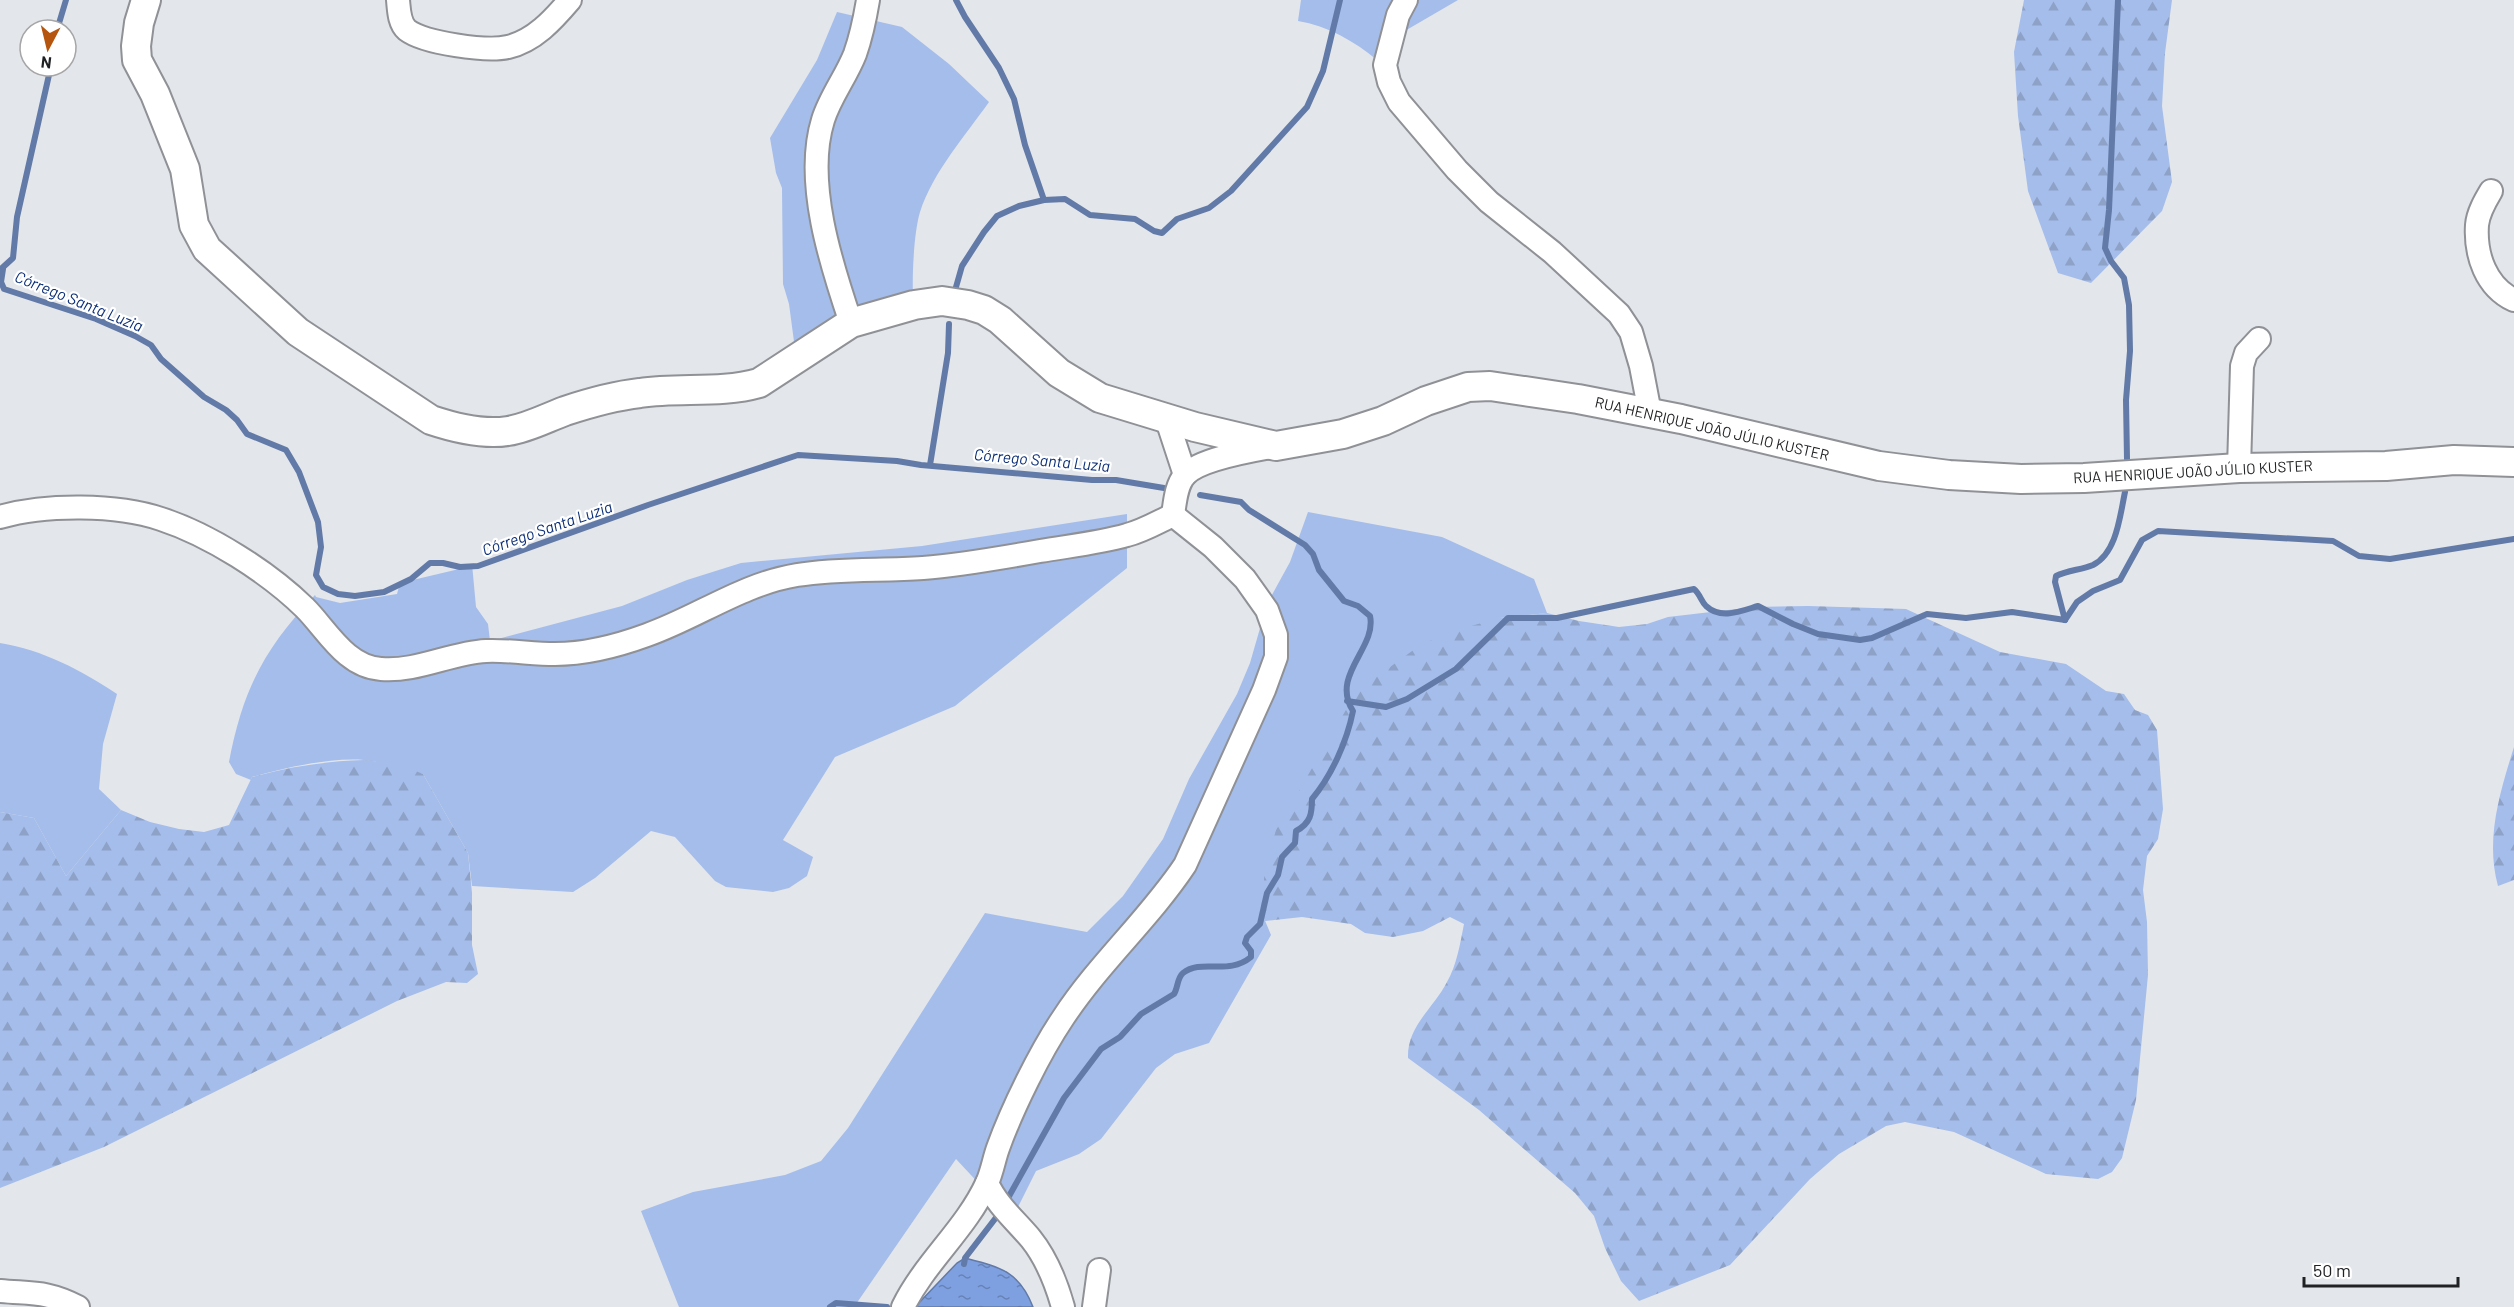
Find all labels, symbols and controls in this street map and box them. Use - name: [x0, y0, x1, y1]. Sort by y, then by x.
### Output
- north arrow: [18, 18, 78, 78]
- text: N: [40, 53, 53, 73]
- water label: Córrego Santa Luzia: [12, 266, 146, 335]
- street label: RUA HENRIQUE JOÃO JÚLIO KUSTER: [1593, 392, 1831, 464]
- water label: Córrego Santa Luzia: [973, 444, 1111, 475]
- street label: RUA HENRIQUE JOÃO JÚLIO KUSTER: [2073, 456, 2313, 486]
- water label: Córrego Santa Luzia: [479, 496, 615, 559]
- scale bar: [2304, 1250, 2458, 1288]
- text: 50 m: [2313, 1259, 2351, 1281]

